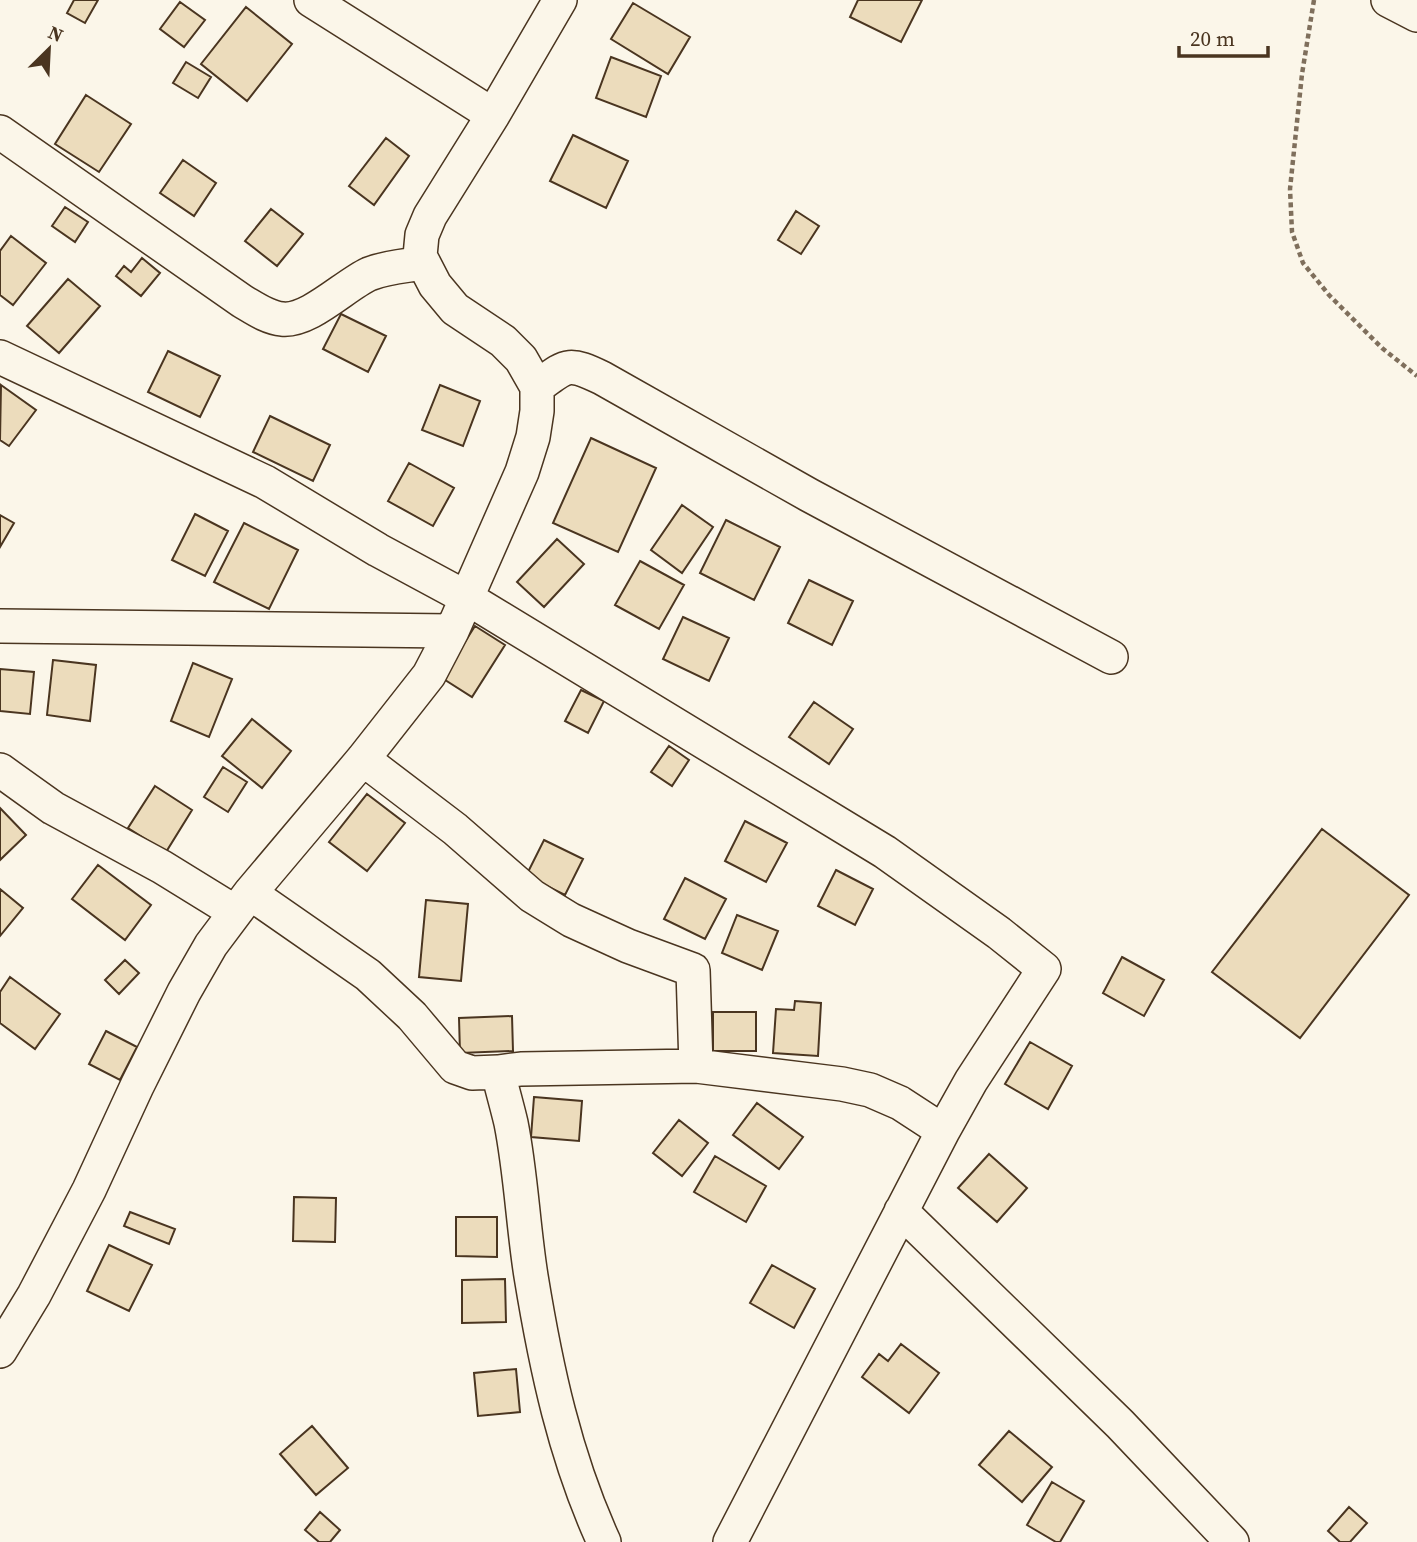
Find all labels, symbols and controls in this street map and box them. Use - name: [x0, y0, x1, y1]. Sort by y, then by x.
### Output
- north arrow: [14, 14, 84, 84]
- scale bar: [1179, 14, 1268, 58]
- text: N: [44, 19, 68, 48]
- text: 20 m: [1190, 24, 1235, 53]

